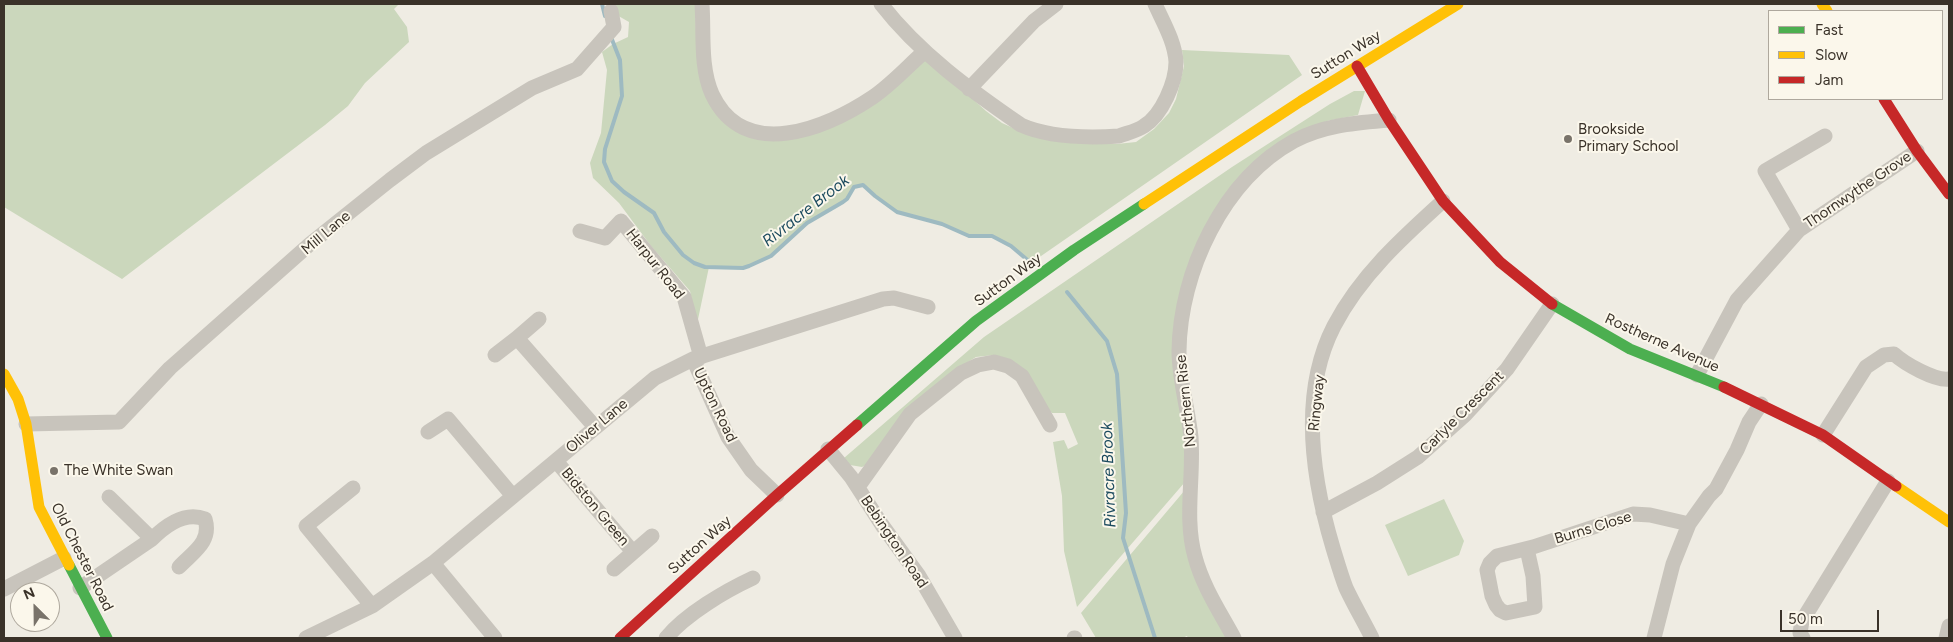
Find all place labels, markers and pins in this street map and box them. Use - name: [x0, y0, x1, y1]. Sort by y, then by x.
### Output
- place label: Brookside Primary School: [1578, 121, 1679, 156]
- marker: Brookside Primary School: [1562, 133, 1574, 145]
- place label: The White Swan: [64, 462, 173, 480]
- marker: The White Swan: [48, 465, 60, 477]

